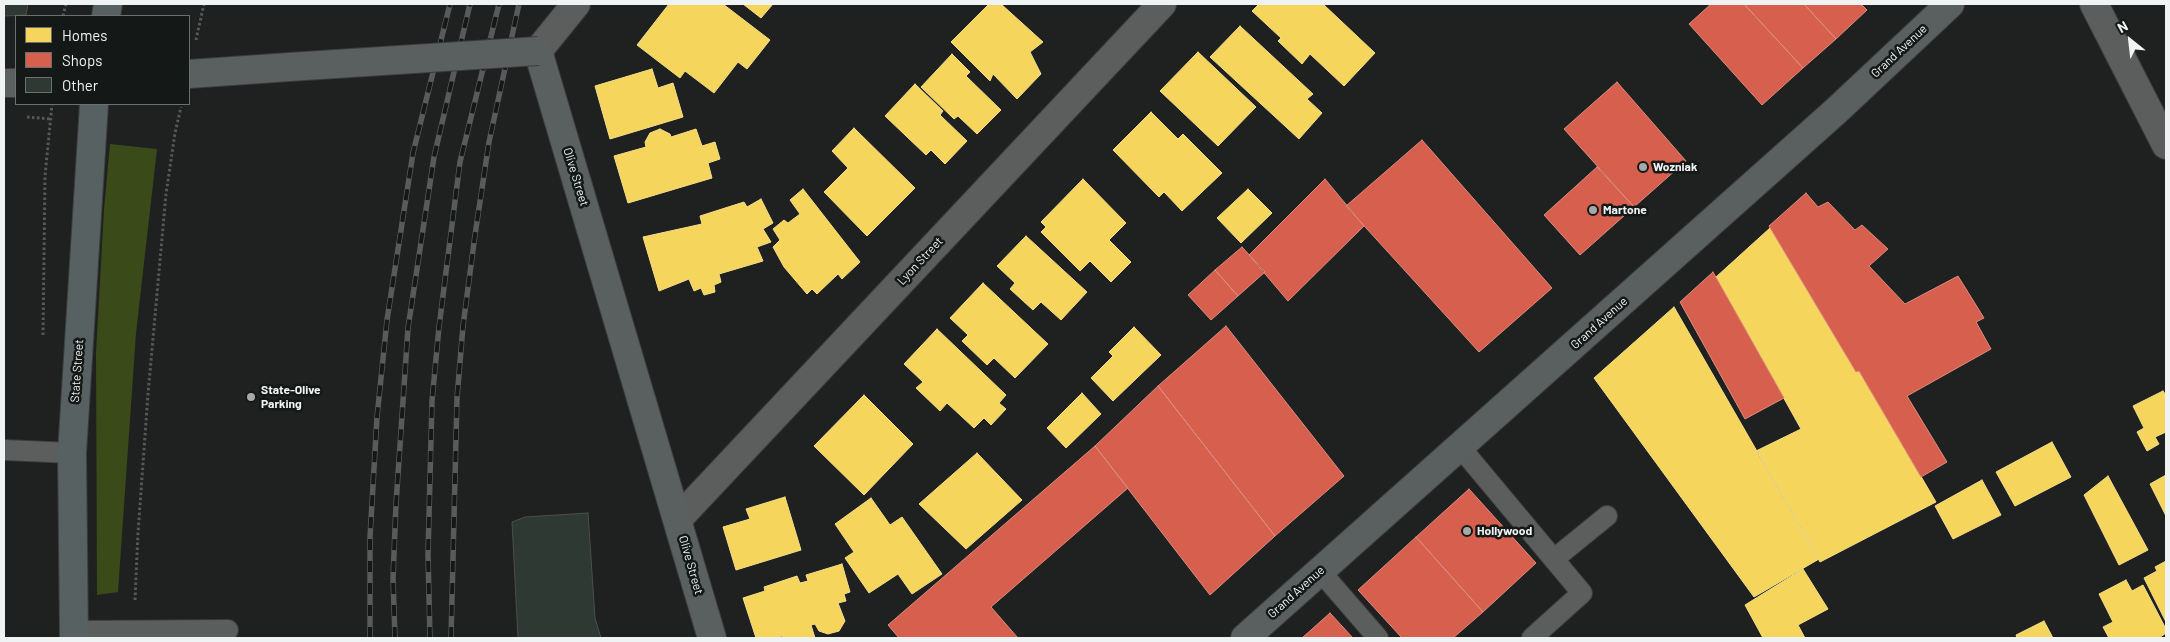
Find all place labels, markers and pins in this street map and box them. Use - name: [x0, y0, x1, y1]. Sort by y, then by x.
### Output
- place label: Wozniak: [1653, 160, 1697, 174]
- marker: Wozniak: [1637, 161, 1649, 173]
- place label: Martone: [1603, 203, 1647, 217]
- marker: Martone: [1587, 204, 1599, 216]
- place label: State-Olive Parking: [261, 383, 321, 411]
- marker: State-Olive Parking: [245, 391, 257, 403]
- place label: Hollywood: [1477, 524, 1532, 538]
- marker: Hollywood: [1461, 525, 1473, 537]

